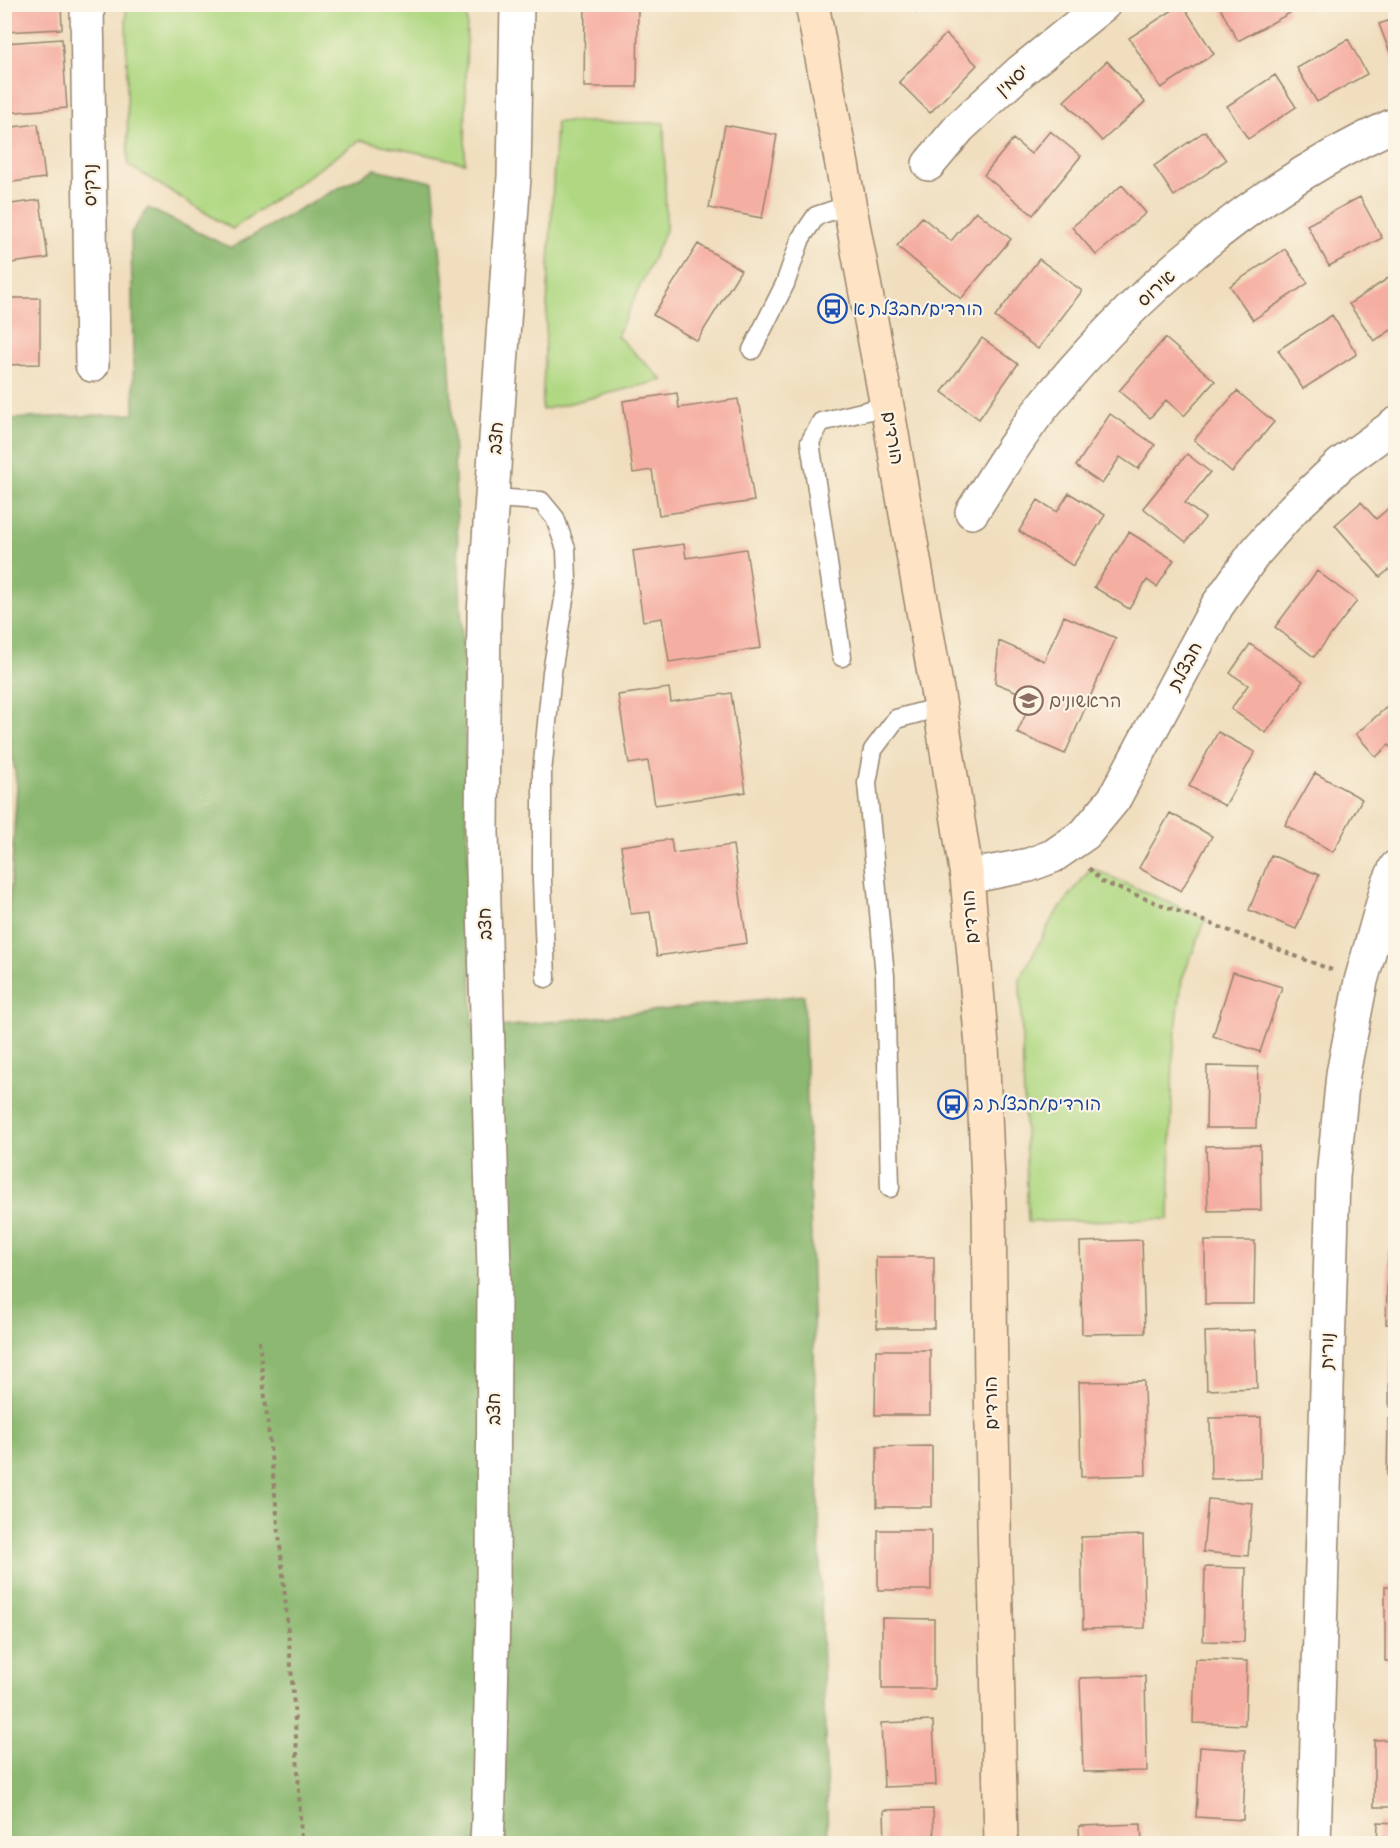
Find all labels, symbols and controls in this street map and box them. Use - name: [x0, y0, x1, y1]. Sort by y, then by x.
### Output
- street label: יסמין: [991, 59, 1033, 101]
- street label: נרקיס: [79, 163, 101, 207]
- street label: אירוס: [1132, 265, 1180, 311]
- bus stop icon: הורדים/חבצלת א: [816, 293, 848, 325]
- place label: הורדים/חבצלת א: [853, 298, 983, 320]
- street label: הורדים: [877, 410, 909, 466]
- street label: חצב: [484, 421, 508, 455]
- street label: חבצלת: [1163, 638, 1207, 695]
- school or university icon: הראשונים: [1012, 685, 1044, 717]
- place label: הראשונים: [1049, 690, 1122, 712]
- street label: הורדים: [957, 889, 983, 945]
- street label: חצב: [473, 907, 497, 941]
- bus stop icon: הורדים/חבצלת ב: [936, 1088, 968, 1120]
- place label: הורדים/חבצלת ב: [973, 1093, 1101, 1115]
- street label: נורית: [1316, 1332, 1338, 1371]
- street label: הורדים: [980, 1376, 1002, 1430]
- street label: חצב: [483, 1393, 505, 1425]

